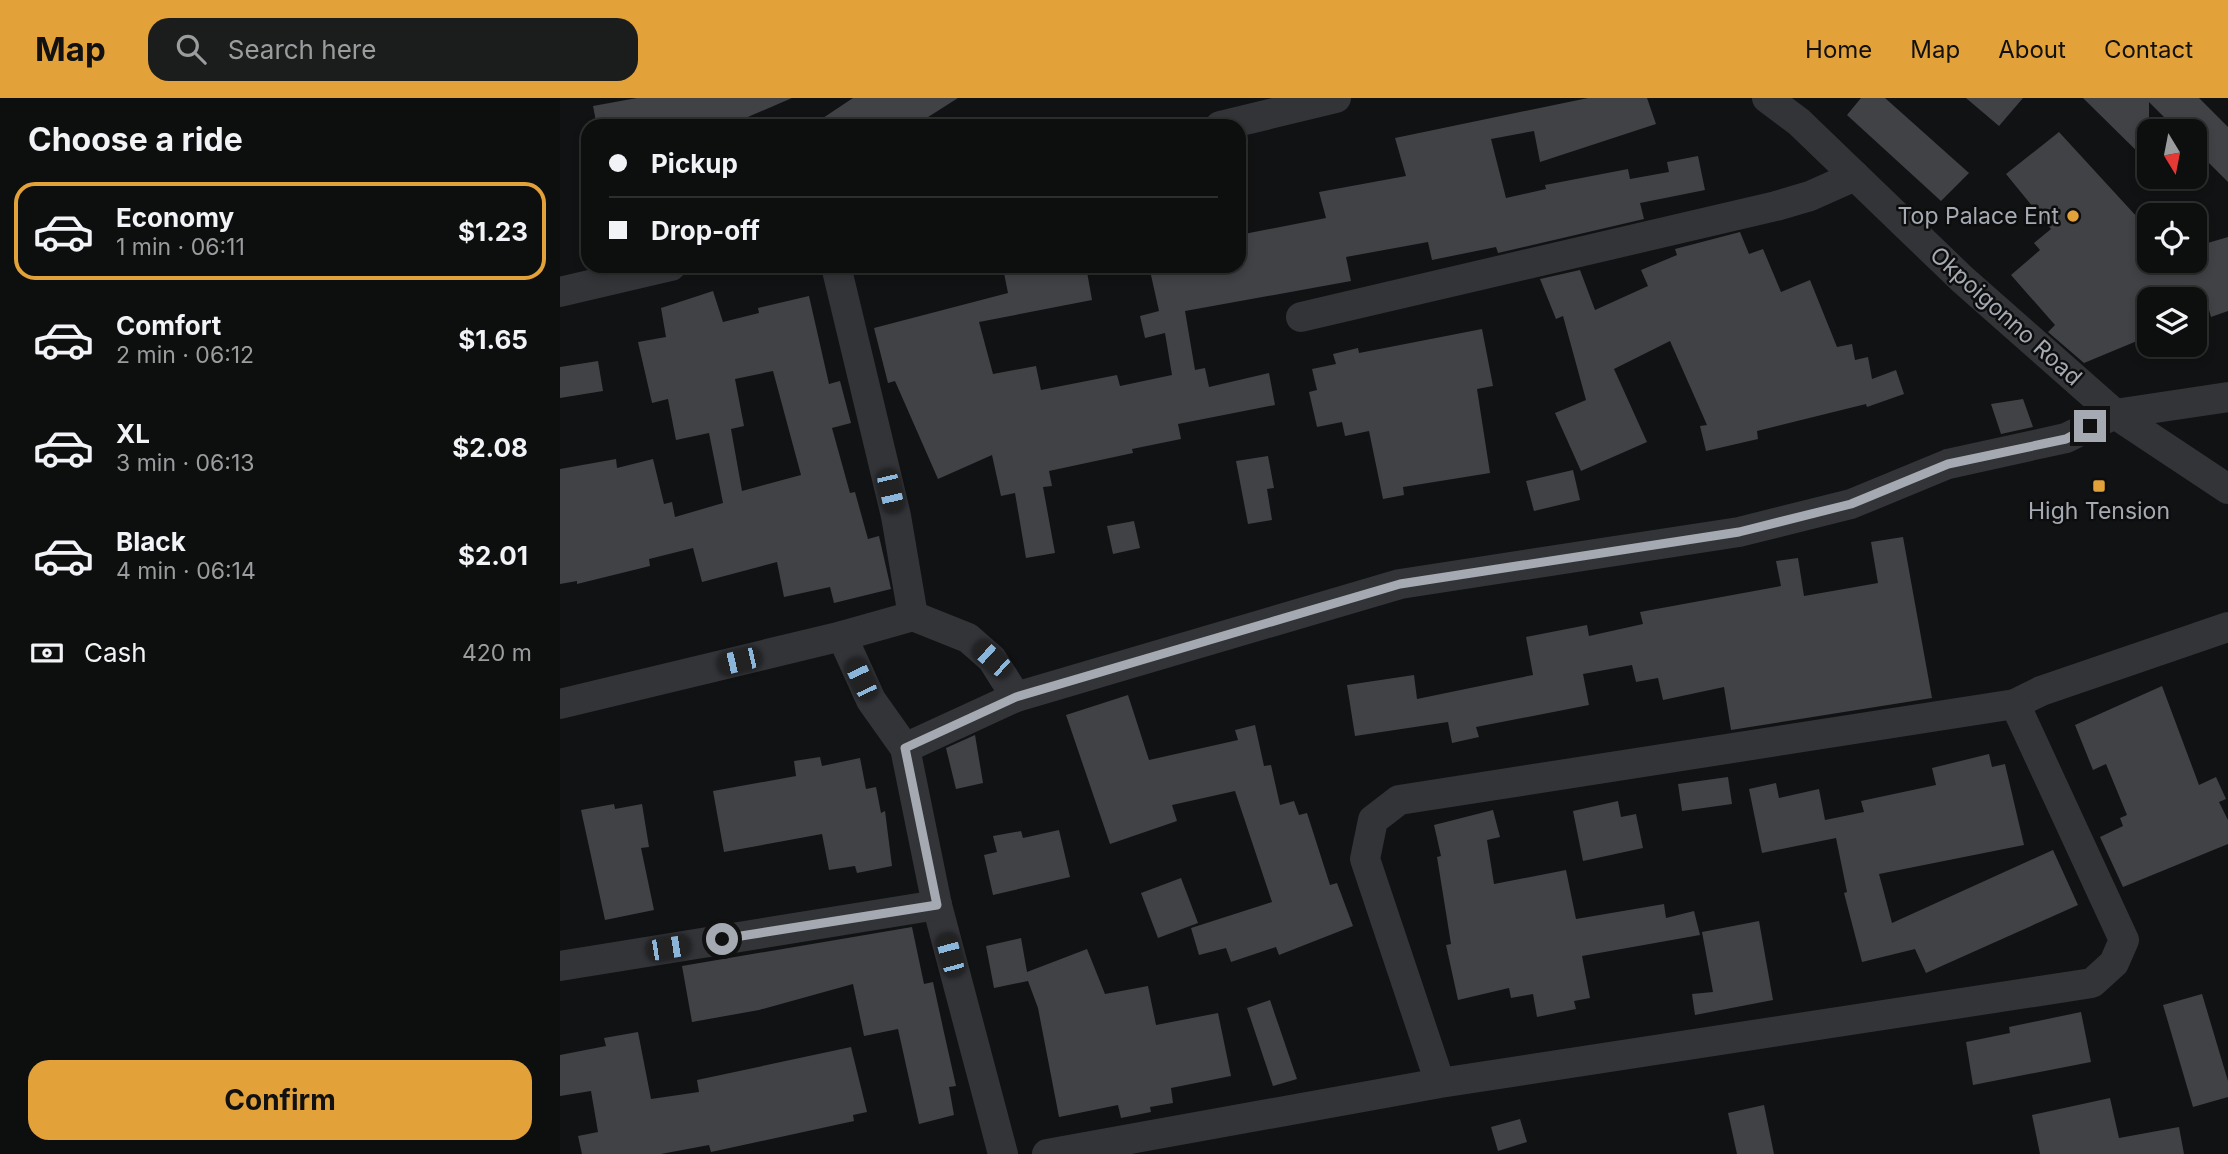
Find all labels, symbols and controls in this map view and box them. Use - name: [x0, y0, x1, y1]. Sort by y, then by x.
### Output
- search box: [148, 18, 638, 81]
- text: Map: [35, 29, 106, 69]
- icon: search: [172, 30, 210, 68]
- text: Search here: [228, 34, 376, 65]
- text: Home: [1805, 35, 1872, 64]
- text: Map: [1910, 35, 1960, 64]
- text: About: [1998, 35, 2066, 64]
- text: Contact: [2104, 35, 2193, 64]
- north arrow: [2137, 119, 2207, 189]
- map controls: [2137, 119, 2207, 357]
- text: Choose a ride: [28, 120, 243, 159]
- text: Pickup: [651, 148, 738, 179]
- icon: car: [32, 200, 95, 263]
- text: Economy: [116, 202, 234, 233]
- place label: Top Palace Ent: [1898, 202, 2059, 230]
- button: locate: [2137, 203, 2207, 273]
- marker: Top Palace Ent: [2065, 208, 2081, 224]
- text: Drop-off: [651, 215, 760, 246]
- text: $1.23: [458, 216, 528, 247]
- text: 1 min · 06:11: [116, 233, 245, 261]
- street label: Okpoigonno Road: [1924, 241, 2088, 391]
- button: layers: [2137, 287, 2207, 357]
- icon: car: [32, 308, 95, 371]
- text: Comfort: [116, 310, 221, 341]
- text: $1.65: [458, 324, 528, 355]
- text: 2 min · 06:12: [116, 341, 254, 369]
- route end: [2074, 410, 2106, 442]
- icon: car: [32, 416, 95, 479]
- text: XL: [116, 418, 150, 449]
- text: $2.08: [452, 432, 528, 463]
- text: 3 min · 06:13: [116, 449, 255, 477]
- car: [876, 468, 905, 514]
- marker: High Tension: [2091, 478, 2107, 494]
- place label: High Tension: [2028, 497, 2170, 525]
- icon: car: [32, 524, 95, 587]
- text: Black: [116, 526, 186, 557]
- text: $2.01: [458, 540, 528, 571]
- text: 4 min · 06:14: [116, 557, 256, 585]
- icon: cash: [28, 634, 66, 672]
- text: Cash: [84, 637, 147, 668]
- car: [970, 637, 1015, 681]
- text: 420 m: [462, 639, 532, 667]
- car: [717, 646, 762, 676]
- car: [843, 656, 880, 702]
- route start: [706, 923, 738, 955]
- car: [935, 932, 966, 978]
- car: [646, 934, 691, 962]
- button: Confirm: [28, 1060, 532, 1140]

